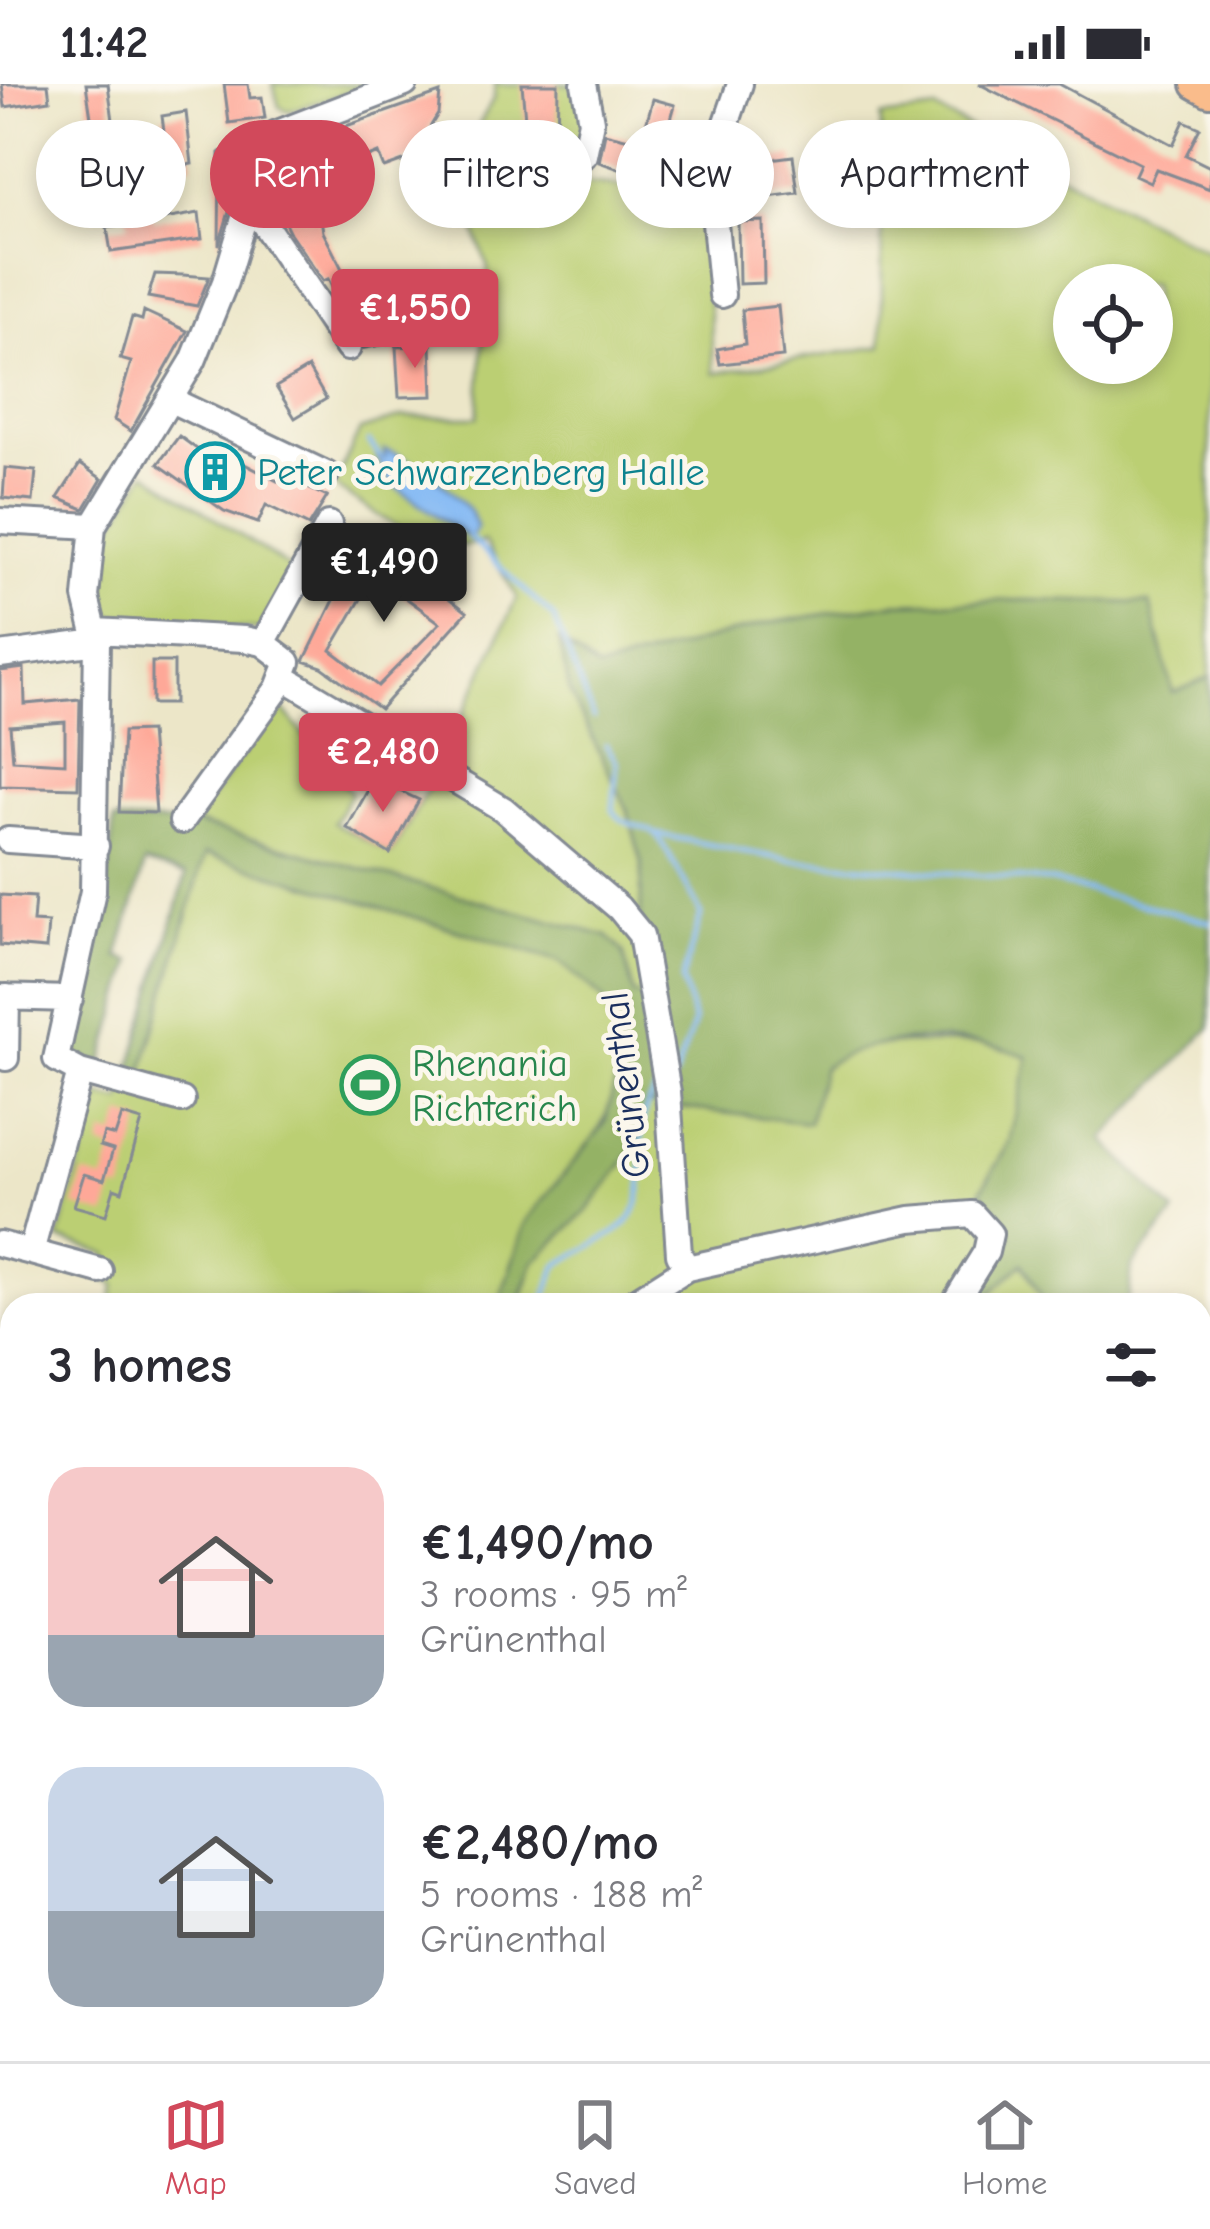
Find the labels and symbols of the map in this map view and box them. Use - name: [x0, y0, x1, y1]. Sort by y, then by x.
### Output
- pin: €1,550: [317, 269, 513, 371]
- building icon: Peter Schwarzenberg Halle: [184, 441, 246, 503]
- place label: Peter Schwarzenberg Halle: [257, 450, 705, 495]
- pin: €1,490: [286, 523, 482, 625]
- pin: €2,480: [285, 713, 481, 815]
- street label: Grünenthal: [592, 990, 660, 1180]
- place label: Rhenania Richterich: [412, 1041, 577, 1131]
- sports icon: Rhenania Richterich: [339, 1054, 401, 1116]

